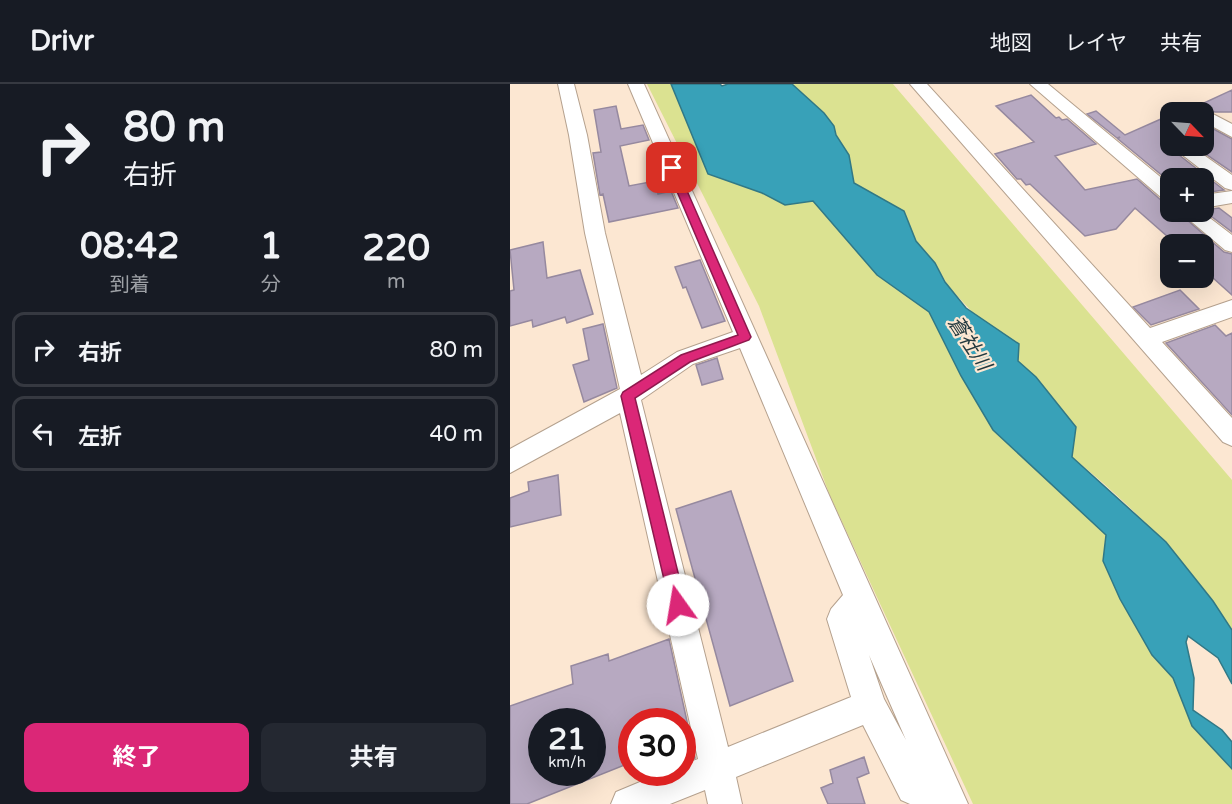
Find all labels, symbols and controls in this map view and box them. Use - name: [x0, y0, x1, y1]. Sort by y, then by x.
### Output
- text: Drivr: [30, 24, 94, 58]
- text: 地図: [990, 31, 1032, 56]
- text: レイヤ: [1065, 31, 1127, 56]
- text: 共有: [1160, 31, 1202, 56]
- text: 80 m: [123, 102, 225, 153]
- north arrow: [1160, 102, 1214, 156]
- map controls: [1160, 102, 1214, 288]
- icon: right: [24, 108, 102, 186]
- pin: [646, 142, 697, 193]
- icon: arrive: [655, 151, 688, 184]
- text: 右折: [123, 159, 177, 192]
- button: +: [1160, 168, 1214, 222]
- text: 08:42: [80, 225, 180, 268]
- text: 1: [260, 225, 282, 268]
- text: 220: [362, 227, 430, 270]
- button: −: [1160, 234, 1214, 288]
- text: m: [387, 270, 405, 294]
- text: 到着: [110, 273, 150, 297]
- text: 分: [261, 273, 281, 297]
- water label: 蒼社川: [943, 312, 997, 377]
- icon: right: [27, 333, 60, 366]
- text: 80 m: [429, 337, 483, 363]
- text: 右折: [78, 340, 122, 366]
- icon: left: [27, 417, 60, 450]
- text: 40 m: [429, 421, 483, 447]
- text: 左折: [78, 424, 122, 450]
- position arrow: [646, 573, 710, 637]
- speed limit sign: 30: [618, 708, 696, 786]
- text: 21: [548, 721, 586, 758]
- button: 終了: [24, 723, 249, 792]
- button: 共有: [261, 723, 486, 792]
- text: km/h: [548, 753, 586, 771]

